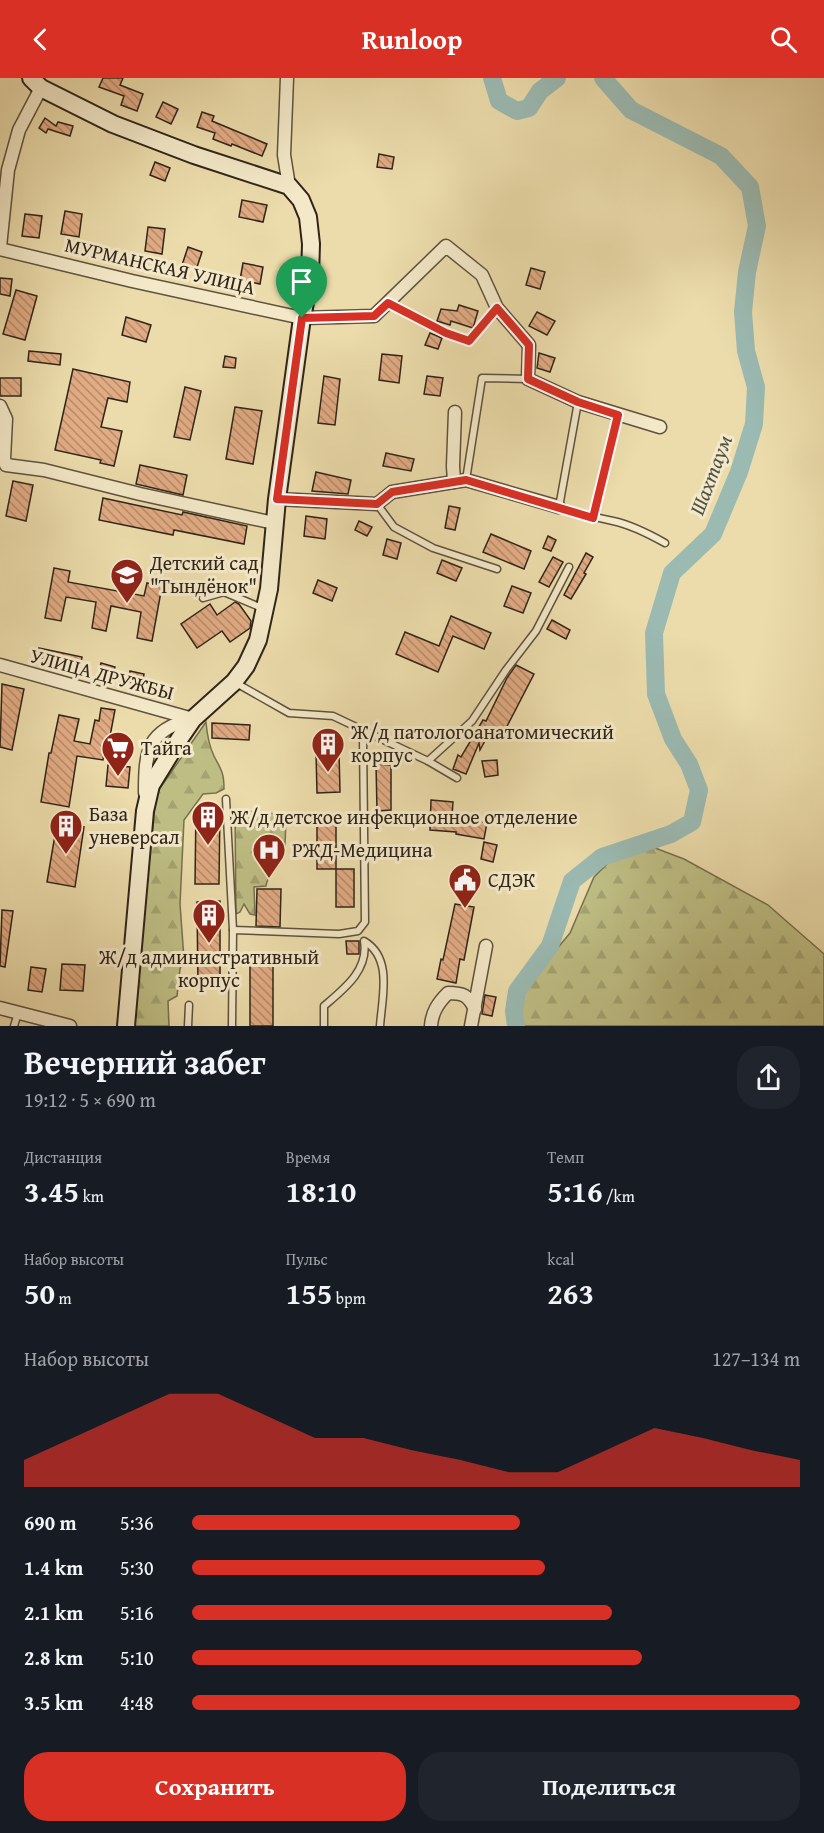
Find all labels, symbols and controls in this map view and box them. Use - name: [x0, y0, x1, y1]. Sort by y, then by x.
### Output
- text: Runloop: [362, 19, 462, 59]
- icon: back: [24, 23, 57, 56]
- icon: search: [767, 23, 800, 56]
- street label: МУРМАНСКАЯ УЛИЦА: [62, 229, 258, 302]
- pin: [276, 256, 327, 318]
- icon: arrive: [285, 265, 318, 298]
- water label: Шахтаум: [681, 430, 740, 519]
- place label: Детский сад "Тындёнок": [149, 548, 259, 600]
- school or university icon: Детский сад "Тындёнок": [109, 557, 145, 604]
- street label: УЛИЦА ДРУЖБЫ: [27, 640, 177, 707]
- place label: Ж/д патологоанатомический корпус: [350, 717, 614, 769]
- building icon: Ж/д патологоанатомический корпус: [310, 726, 346, 773]
- supermarket icon: Тайга: [100, 730, 136, 777]
- place label: Тайга: [141, 733, 192, 762]
- place label: База уневерсал: [88, 799, 180, 851]
- building icon: Ж/д детское инфекционное отделение: [190, 799, 226, 846]
- place label: Ж/д детское инфекционное отделение: [230, 802, 578, 831]
- building icon: База уневерсал: [48, 808, 84, 855]
- hospital icon: РЖД-Медицина: [251, 832, 287, 879]
- place label: РЖД-Медицина: [292, 835, 433, 864]
- public building icon: СДЭК: [447, 862, 483, 909]
- place label: СДЭК: [488, 865, 536, 894]
- building icon: Ж/д административный корпус: [191, 897, 227, 944]
- place label: Ж/д административный корпус: [98, 942, 319, 994]
- text: Вечерний забег: [24, 1038, 266, 1086]
- button: share: [737, 1046, 800, 1109]
- text: 19:12 · 5 × 690 m: [24, 1085, 156, 1114]
- text: Дистанция: [24, 1145, 102, 1169]
- text: Время: [286, 1145, 330, 1169]
- text: Темп: [547, 1145, 584, 1169]
- text: 3.45: [24, 1169, 79, 1213]
- text: 18:10: [286, 1169, 356, 1213]
- text: 5:16: [547, 1169, 602, 1213]
- text: km: [79, 1184, 104, 1208]
- text: /km: [602, 1184, 635, 1208]
- text: Набор высоты: [24, 1247, 124, 1271]
- text: Пульс: [286, 1247, 328, 1271]
- text: kcal: [547, 1247, 575, 1271]
- text: 50: [24, 1271, 55, 1315]
- text: 155: [286, 1271, 332, 1315]
- text: 263: [547, 1271, 594, 1315]
- text: m: [55, 1286, 72, 1310]
- text: bpm: [332, 1286, 366, 1310]
- text: Набор высоты: [24, 1344, 149, 1373]
- text: 127–134 m: [712, 1344, 800, 1373]
- text: 690 m: [24, 1508, 77, 1537]
- text: 5:36: [120, 1508, 154, 1537]
- text: 1.4 km: [24, 1553, 83, 1582]
- text: 5:30: [120, 1553, 154, 1582]
- text: 2.1 km: [24, 1598, 83, 1627]
- text: 5:16: [120, 1598, 154, 1627]
- text: 2.8 km: [24, 1643, 83, 1672]
- text: 5:10: [120, 1643, 154, 1672]
- text: 3.5 km: [24, 1688, 83, 1717]
- text: 4:48: [120, 1688, 154, 1717]
- button: Сохранить: [24, 1752, 406, 1821]
- button: Поделиться: [418, 1752, 800, 1821]

